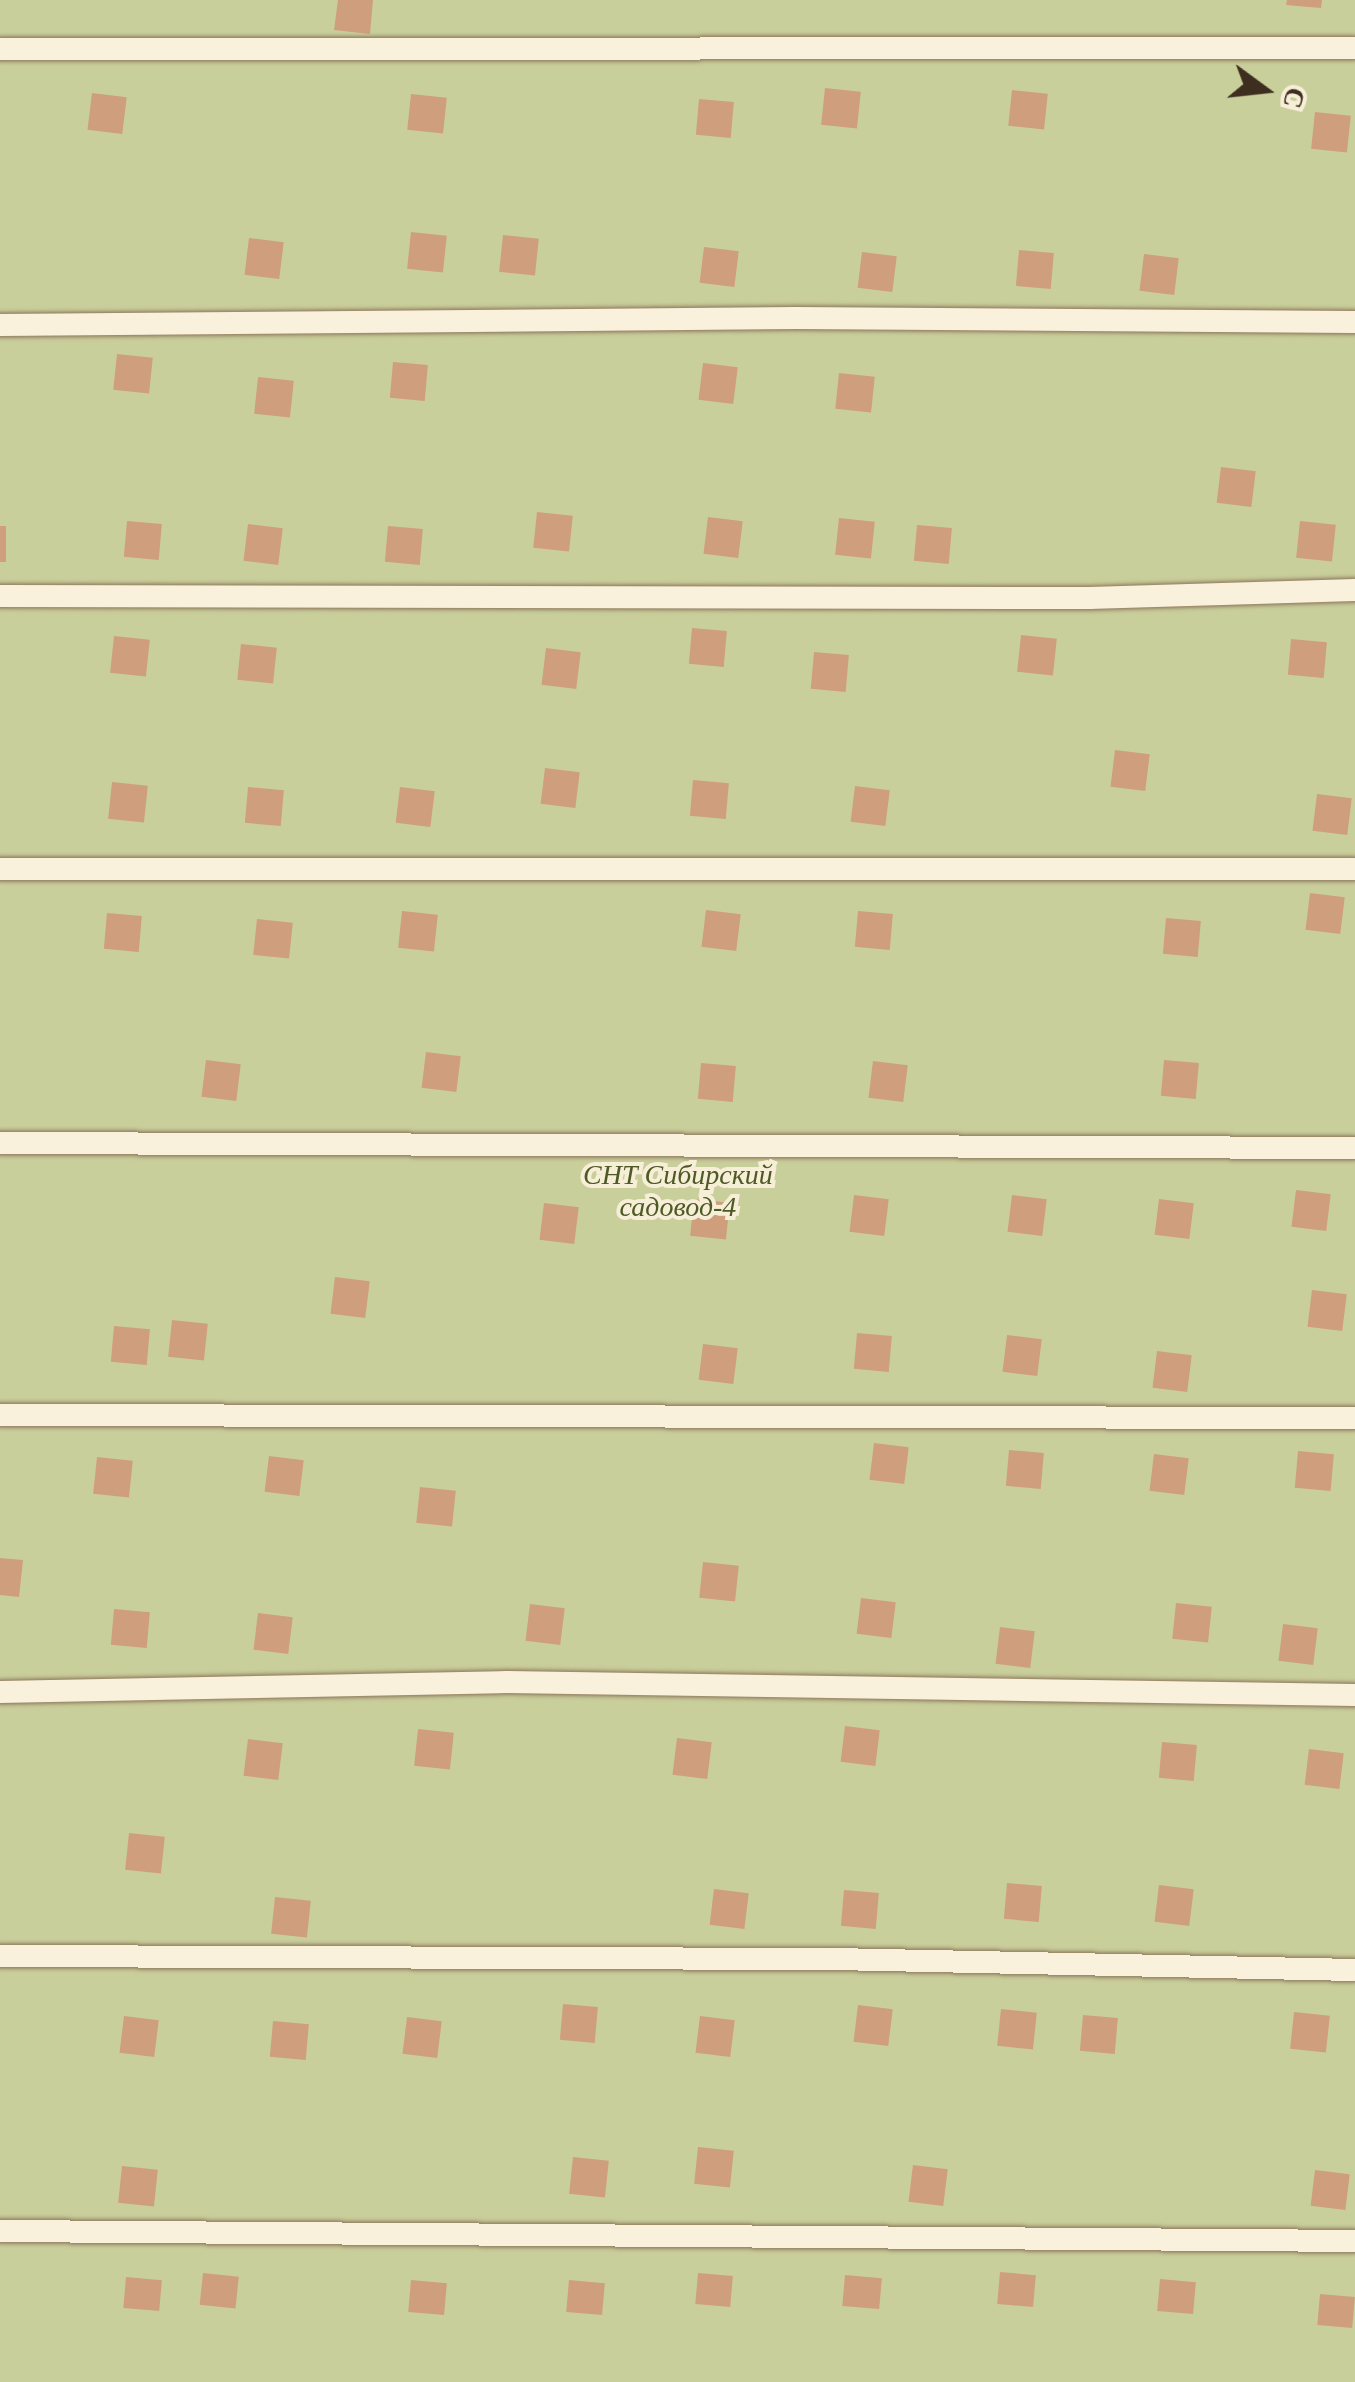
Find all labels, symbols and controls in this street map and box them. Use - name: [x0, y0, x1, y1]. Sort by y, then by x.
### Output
- north arrow: [1215, 40, 1315, 140]
- text: С: [1277, 84, 1312, 112]
- park label: СНТ Сибирский садовод-4: [583, 1158, 773, 1224]

